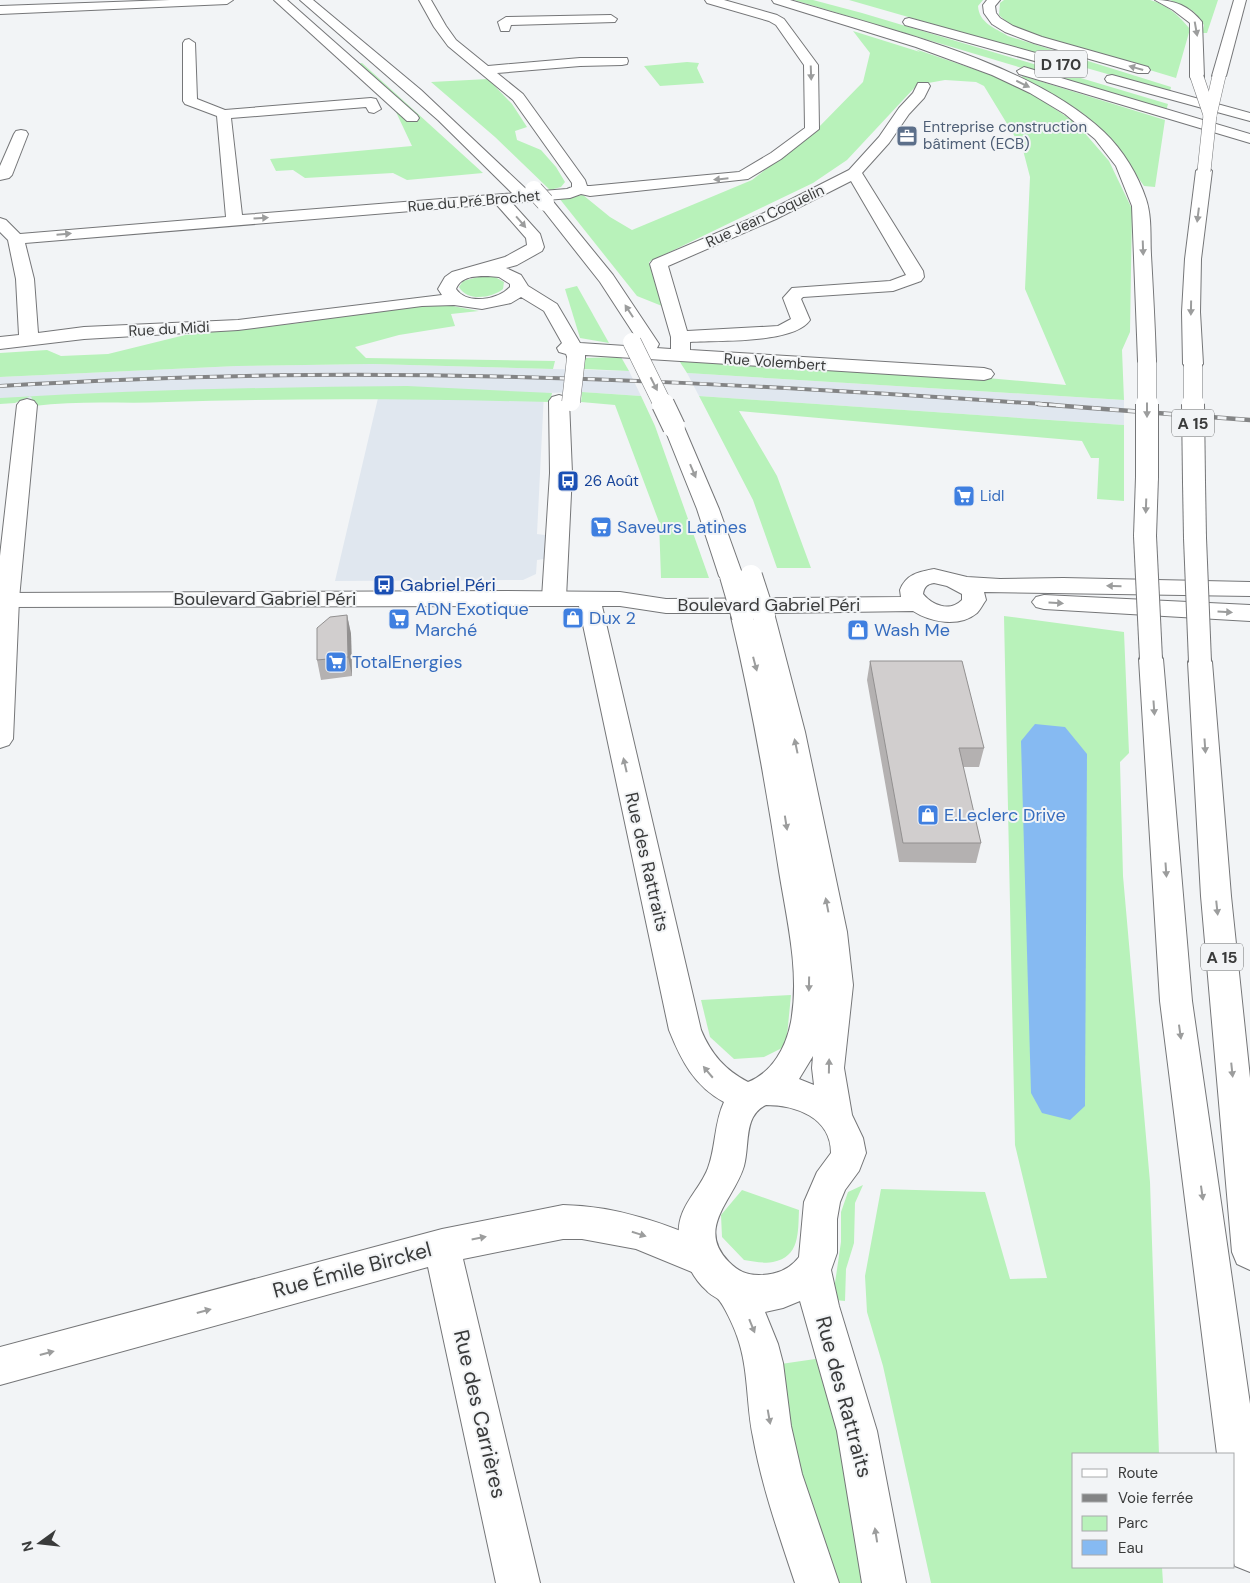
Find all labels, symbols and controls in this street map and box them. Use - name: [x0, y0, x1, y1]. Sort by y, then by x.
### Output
- one-way arrow: [1192, 21, 1200, 37]
- road number: D 170: [1035, 51, 1087, 78]
- one-way arrow: [1128, 64, 1143, 72]
- one-way arrow: [808, 65, 816, 81]
- one-way arrow: [1015, 80, 1030, 88]
- place label: Entreprise construction bâtiment (ECB): [923, 117, 1087, 154]
- office icon: Entreprise construction bâtiment (ECB): [895, 124, 919, 148]
- one-way arrow: [713, 175, 729, 183]
- street label: Rue Jean Coquelin: [703, 180, 827, 252]
- street label: Rue du Pré Brochet: [407, 185, 541, 217]
- one-way arrow: [1194, 207, 1202, 223]
- one-way arrow: [254, 213, 270, 221]
- one-way arrow: [515, 216, 526, 228]
- one-way arrow: [57, 230, 73, 238]
- one-way arrow: [1139, 240, 1147, 256]
- one-way arrow: [1187, 300, 1195, 316]
- one-way arrow: [624, 305, 633, 318]
- street label: Rue du Midi: [128, 317, 210, 341]
- street label: Rue Volembert: [723, 348, 827, 376]
- one-way arrow: [650, 377, 658, 391]
- one-way arrow: [1143, 402, 1151, 418]
- road number: A 15: [1172, 409, 1214, 436]
- one-way arrow: [689, 464, 697, 479]
- bus stop icon: 26 Août: [556, 469, 580, 493]
- place label: 26 Août: [584, 471, 639, 491]
- supermarket icon: Lidl: [952, 484, 976, 508]
- place label: Lidl: [980, 486, 1004, 506]
- one-way arrow: [1142, 499, 1150, 515]
- supermarket icon: Saveurs Latines: [589, 515, 613, 539]
- place label: Saveurs Latines: [617, 515, 747, 539]
- bus stop icon: Gabriel Péri: [372, 573, 396, 597]
- place label: Gabriel Péri: [400, 573, 496, 597]
- one-way arrow: [1106, 582, 1122, 590]
- street label: Boulevard Gabriel Péri: [174, 587, 356, 611]
- street label: Boulevard Gabriel Péri: [678, 593, 860, 617]
- place label: ADN Exotique Marché: [415, 597, 529, 642]
- one-way arrow: [1049, 599, 1065, 607]
- shop icon: Dux 2: [561, 606, 585, 630]
- place label: Dux 2: [589, 606, 636, 630]
- supermarket icon: ADN Exotique Marché: [387, 607, 411, 631]
- one-way arrow: [1218, 608, 1234, 616]
- shop icon: Wash Me: [846, 618, 870, 642]
- place label: Wash Me: [874, 618, 950, 642]
- supermarket icon: TotalEnergies: [324, 650, 348, 674]
- place label: TotalEnergies: [352, 650, 462, 674]
- one-way arrow: [751, 656, 759, 671]
- one-way arrow: [1151, 700, 1159, 716]
- one-way arrow: [791, 737, 799, 753]
- one-way arrow: [1202, 738, 1210, 754]
- one-way arrow: [621, 757, 629, 772]
- street label: Rue des Rattraits: [619, 790, 675, 934]
- shop icon: E.Leclerc Drive: [916, 803, 940, 827]
- place label: E.Leclerc Drive: [944, 803, 1066, 827]
- one-way arrow: [783, 816, 791, 832]
- one-way arrow: [1162, 862, 1170, 878]
- one-way arrow: [822, 897, 830, 913]
- one-way arrow: [1213, 900, 1221, 916]
- road number: A 15: [1201, 944, 1243, 970]
- one-way arrow: [805, 976, 813, 992]
- one-way arrow: [1176, 1024, 1184, 1040]
- one-way arrow: [825, 1058, 833, 1074]
- one-way arrow: [1229, 1062, 1237, 1078]
- one-way arrow: [702, 1065, 713, 1078]
- one-way arrow: [1198, 1185, 1206, 1201]
- one-way arrow: [632, 1230, 647, 1238]
- one-way arrow: [472, 1234, 487, 1242]
- street label: Rue Émile Birckel: [269, 1235, 435, 1305]
- one-way arrow: [196, 1306, 211, 1314]
- street label: Rue des Rattraits: [809, 1313, 879, 1481]
- one-way arrow: [748, 1319, 756, 1333]
- street label: Rue des Carrières: [447, 1327, 513, 1501]
- one-way arrow: [40, 1349, 55, 1357]
- one-way arrow: [766, 1410, 774, 1426]
- legend: [1072, 1453, 1235, 1568]
- text: Route: [1118, 1463, 1158, 1483]
- text: Voie ferrée: [1118, 1488, 1193, 1508]
- text: Parc: [1118, 1513, 1148, 1533]
- north arrow: [15, 1518, 65, 1568]
- one-way arrow: [871, 1527, 879, 1543]
- text: Eau: [1118, 1538, 1143, 1558]
- text: N: [17, 1539, 37, 1554]

